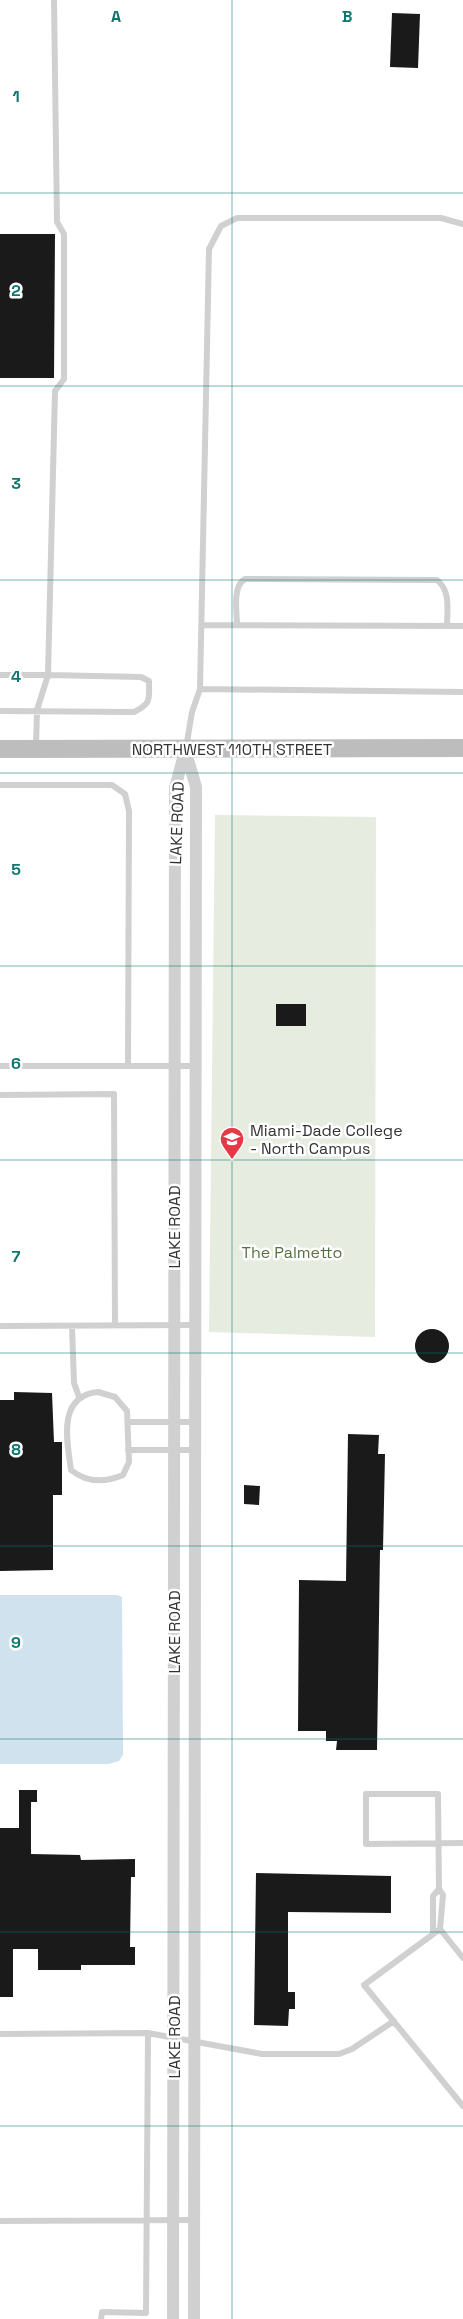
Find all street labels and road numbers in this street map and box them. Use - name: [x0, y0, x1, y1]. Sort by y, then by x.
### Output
- street label: NORTHWEST 110TH STREET: [132, 739, 332, 760]
- street label: LAKE ROAD: [165, 781, 189, 865]
- street label: LAKE ROAD: [164, 1185, 185, 1269]
- street label: LAKE ROAD: [164, 1590, 185, 1674]
- street label: LAKE ROAD: [164, 1995, 185, 2079]

